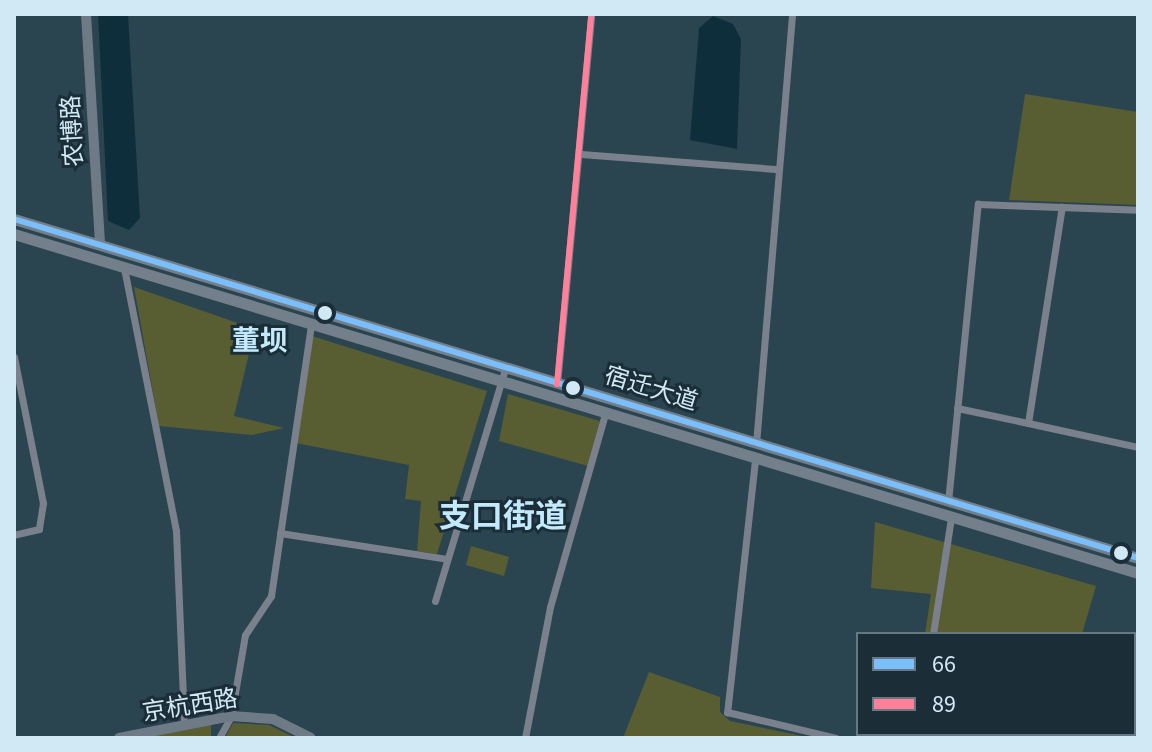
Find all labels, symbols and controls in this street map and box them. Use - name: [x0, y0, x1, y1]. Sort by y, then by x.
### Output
- street label: 农博路: [57, 94, 89, 168]
- unlabelled marker: [317, 305, 333, 321]
- district label: 董坝: [232, 324, 288, 358]
- street label: 宿迁大道: [601, 361, 701, 417]
- unlabelled marker: [565, 380, 581, 396]
- district label: 支口街道: [439, 498, 567, 536]
- unlabelled marker: [1113, 545, 1129, 561]
- legend: [856, 632, 1136, 736]
- text: 66: [932, 647, 956, 682]
- street label: 京杭西路: [140, 684, 240, 728]
- text: 89: [932, 687, 956, 722]

